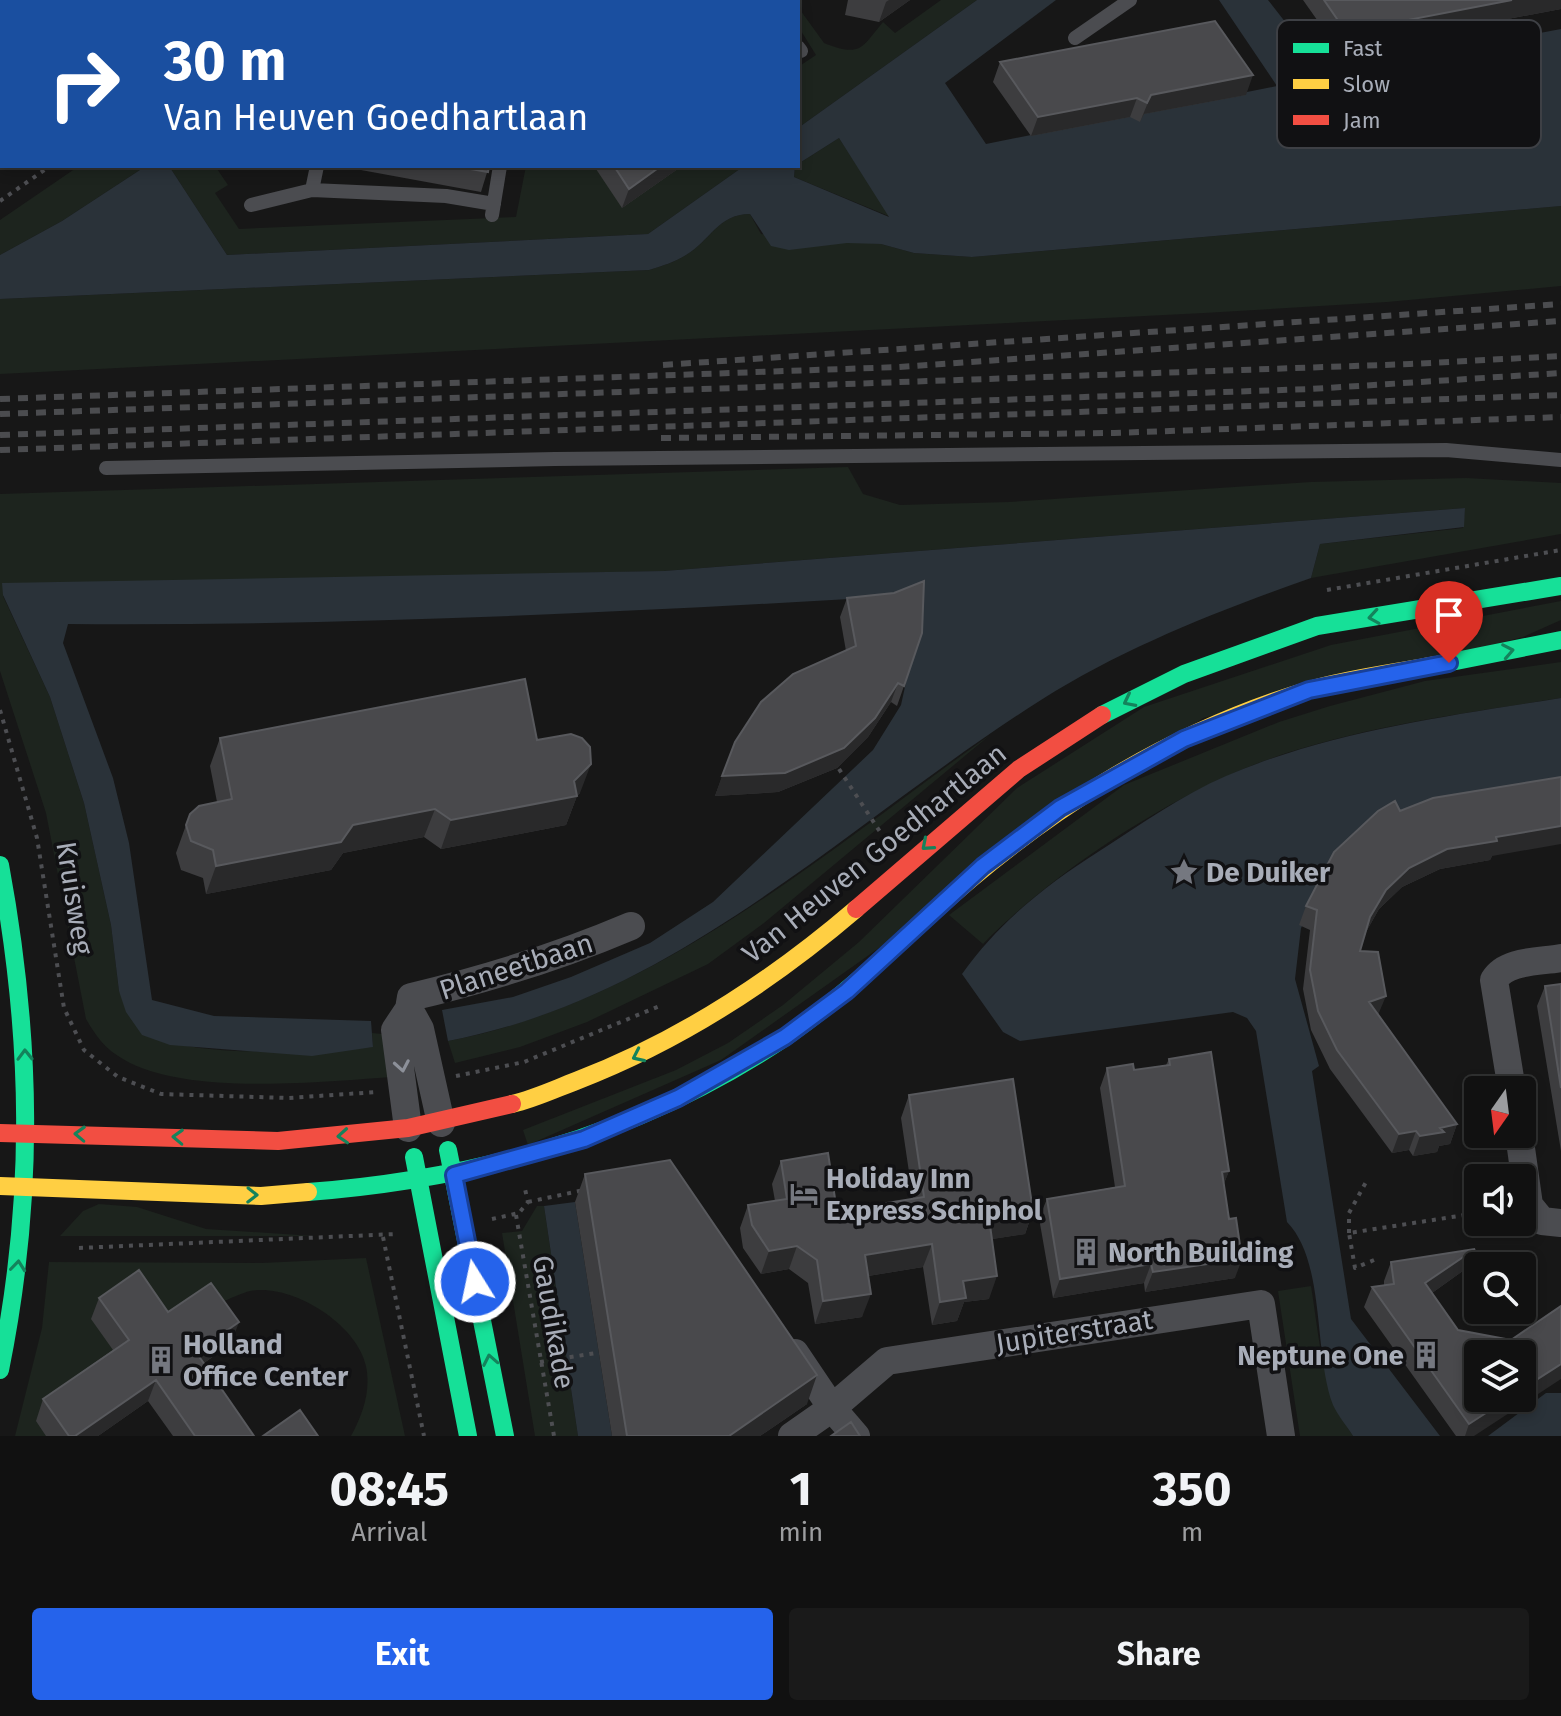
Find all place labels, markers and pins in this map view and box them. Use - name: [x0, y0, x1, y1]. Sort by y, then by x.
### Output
- pin: [1415, 581, 1483, 663]
- place label: De Duiker: [1206, 856, 1331, 889]
- place icon: De Duiker: [1169, 857, 1199, 887]
- place label: Holiday Inn Express Schiphol: [826, 1162, 1043, 1227]
- hotel icon: Holiday Inn Express Schiphol: [789, 1179, 819, 1209]
- place label: North Building: [1108, 1236, 1294, 1269]
- building icon: North Building: [1071, 1237, 1101, 1267]
- place label: Holland Office Center: [183, 1328, 349, 1393]
- place label: Neptune One: [1237, 1339, 1404, 1372]
- building icon: Neptune One: [1411, 1340, 1441, 1370]
- building icon: Holland Office Center: [146, 1345, 176, 1375]

